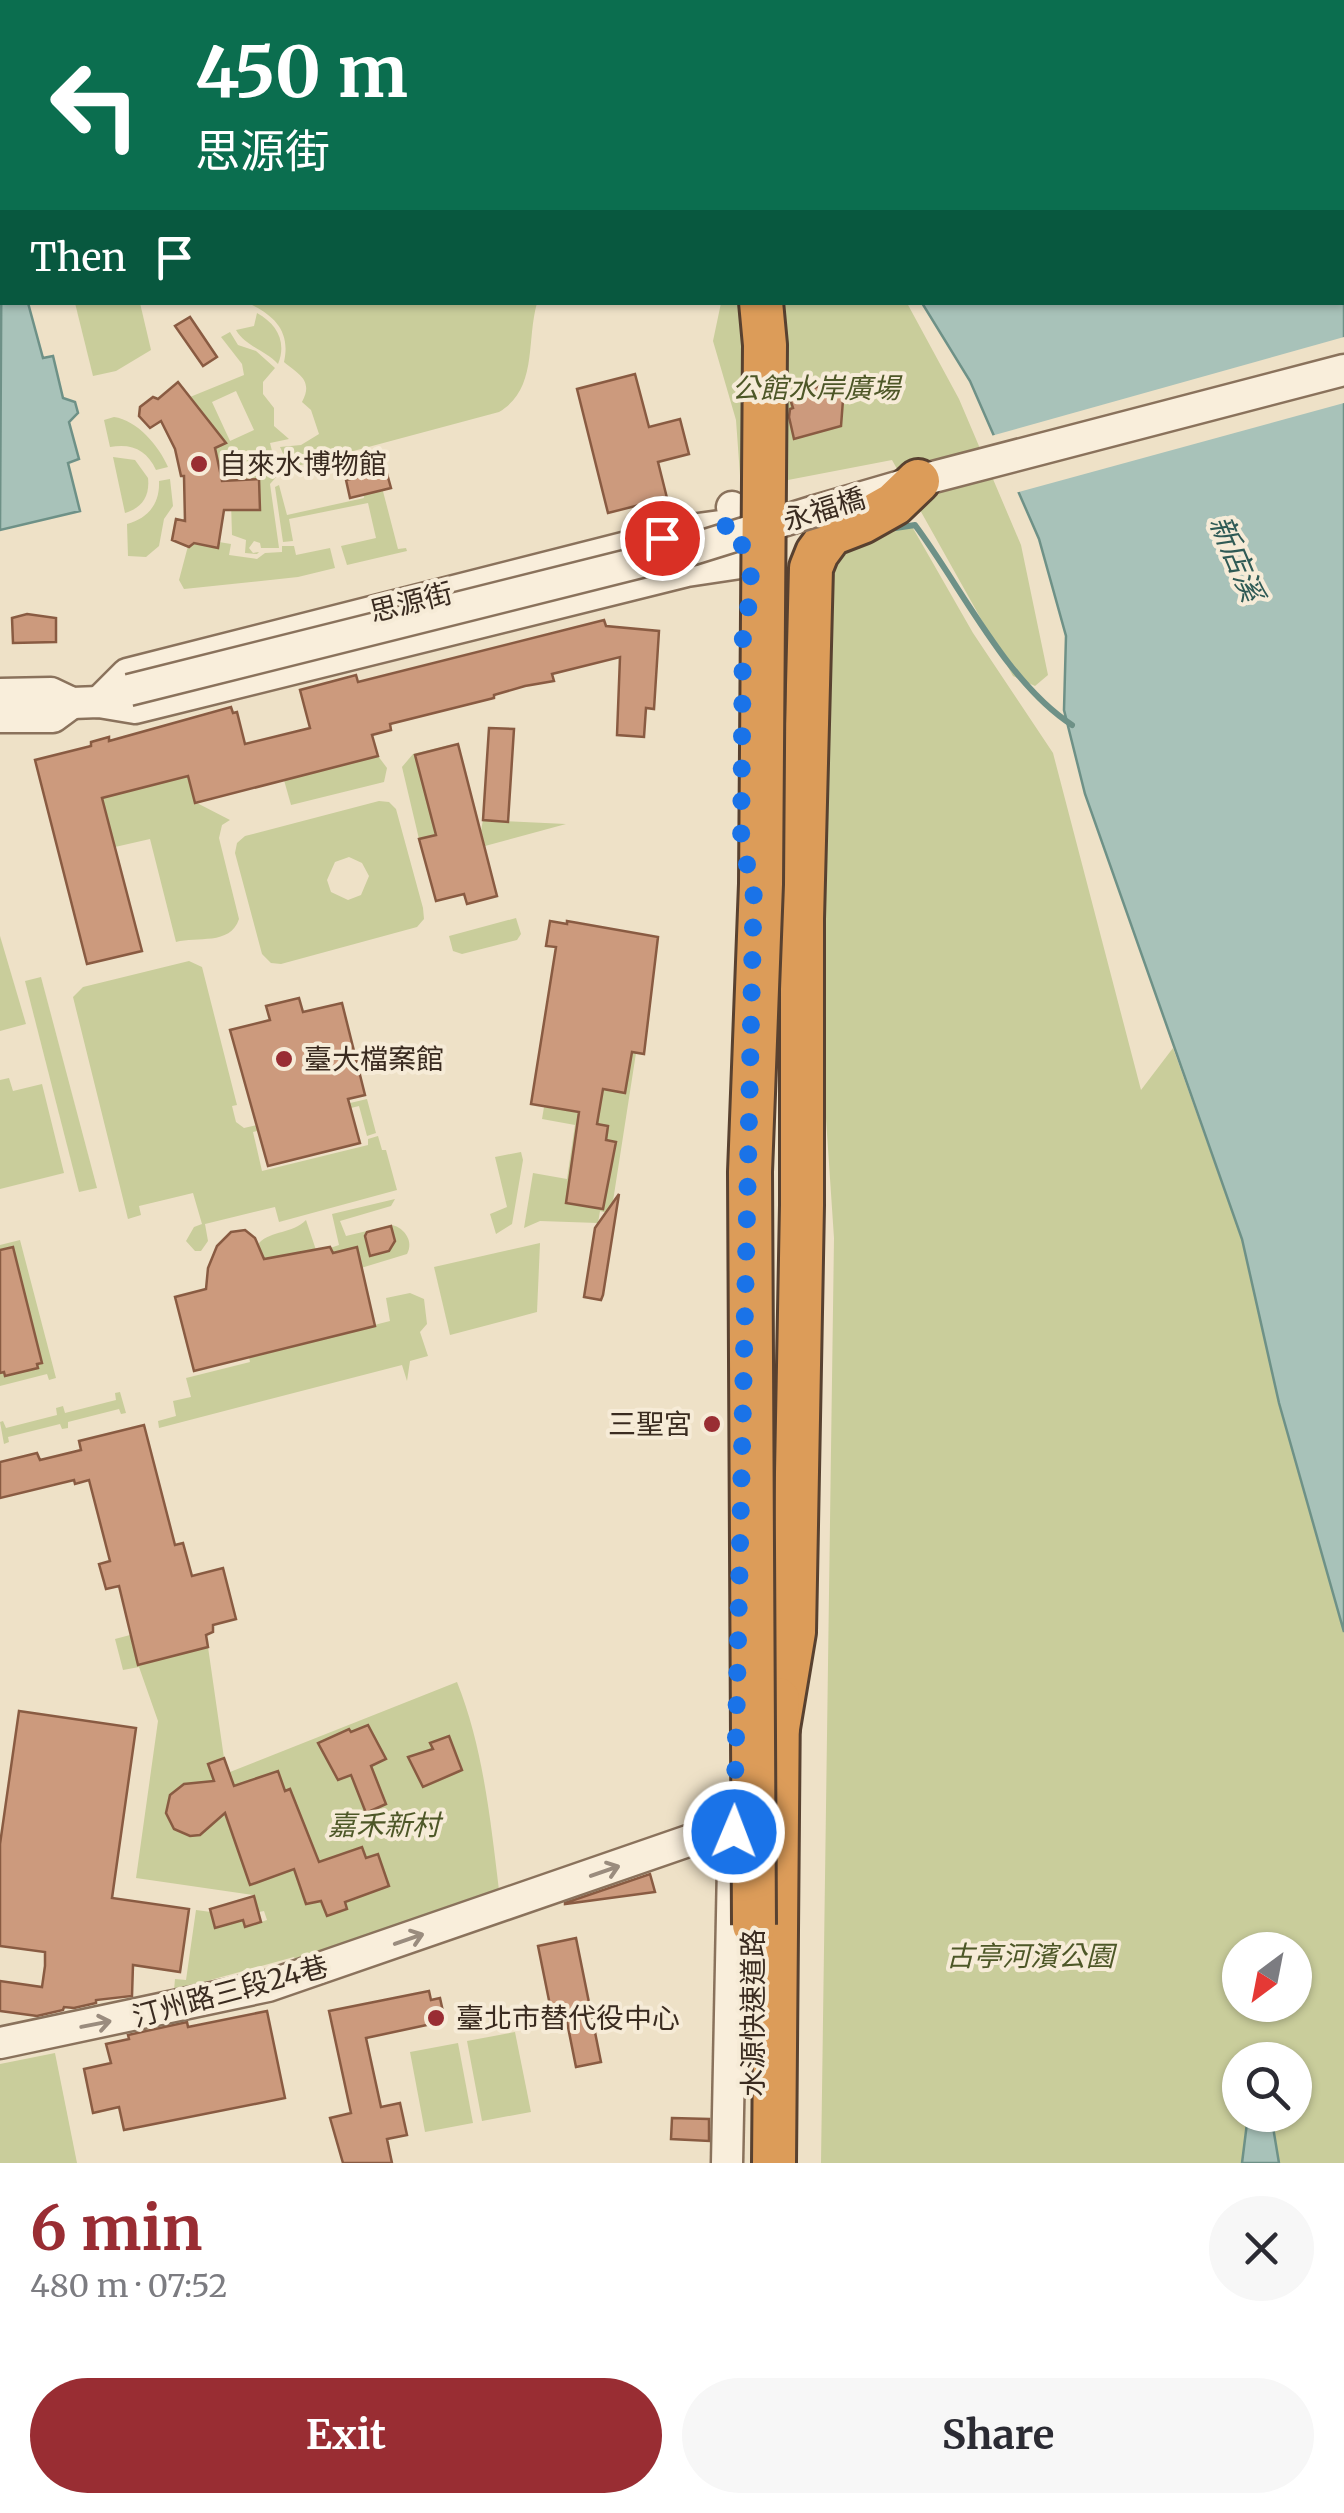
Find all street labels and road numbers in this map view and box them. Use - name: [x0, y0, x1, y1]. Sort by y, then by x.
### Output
- street label: 永福橋: [779, 480, 869, 538]
- street label: 思源街: [366, 574, 456, 630]
- street label: 水源快速道路: [735, 1929, 771, 2097]
- street label: 汀州路三段24巷: [128, 1948, 332, 2034]

